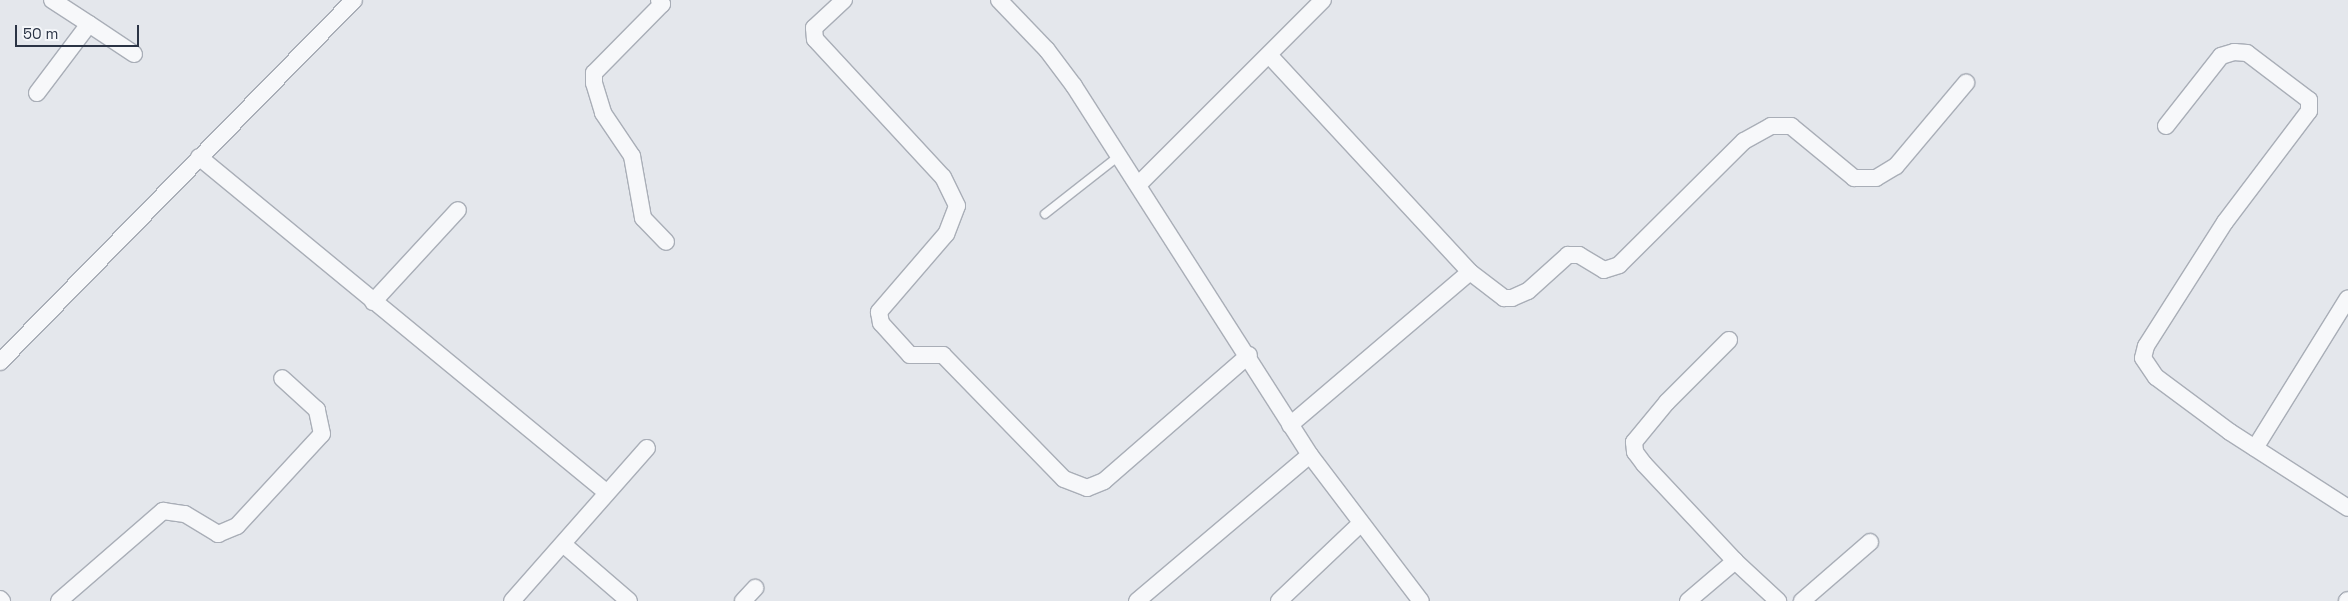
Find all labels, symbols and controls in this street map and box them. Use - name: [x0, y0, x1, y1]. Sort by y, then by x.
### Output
- scale bar: [18, 15, 141, 47]
- text: 50 m: [23, 24, 58, 43]

